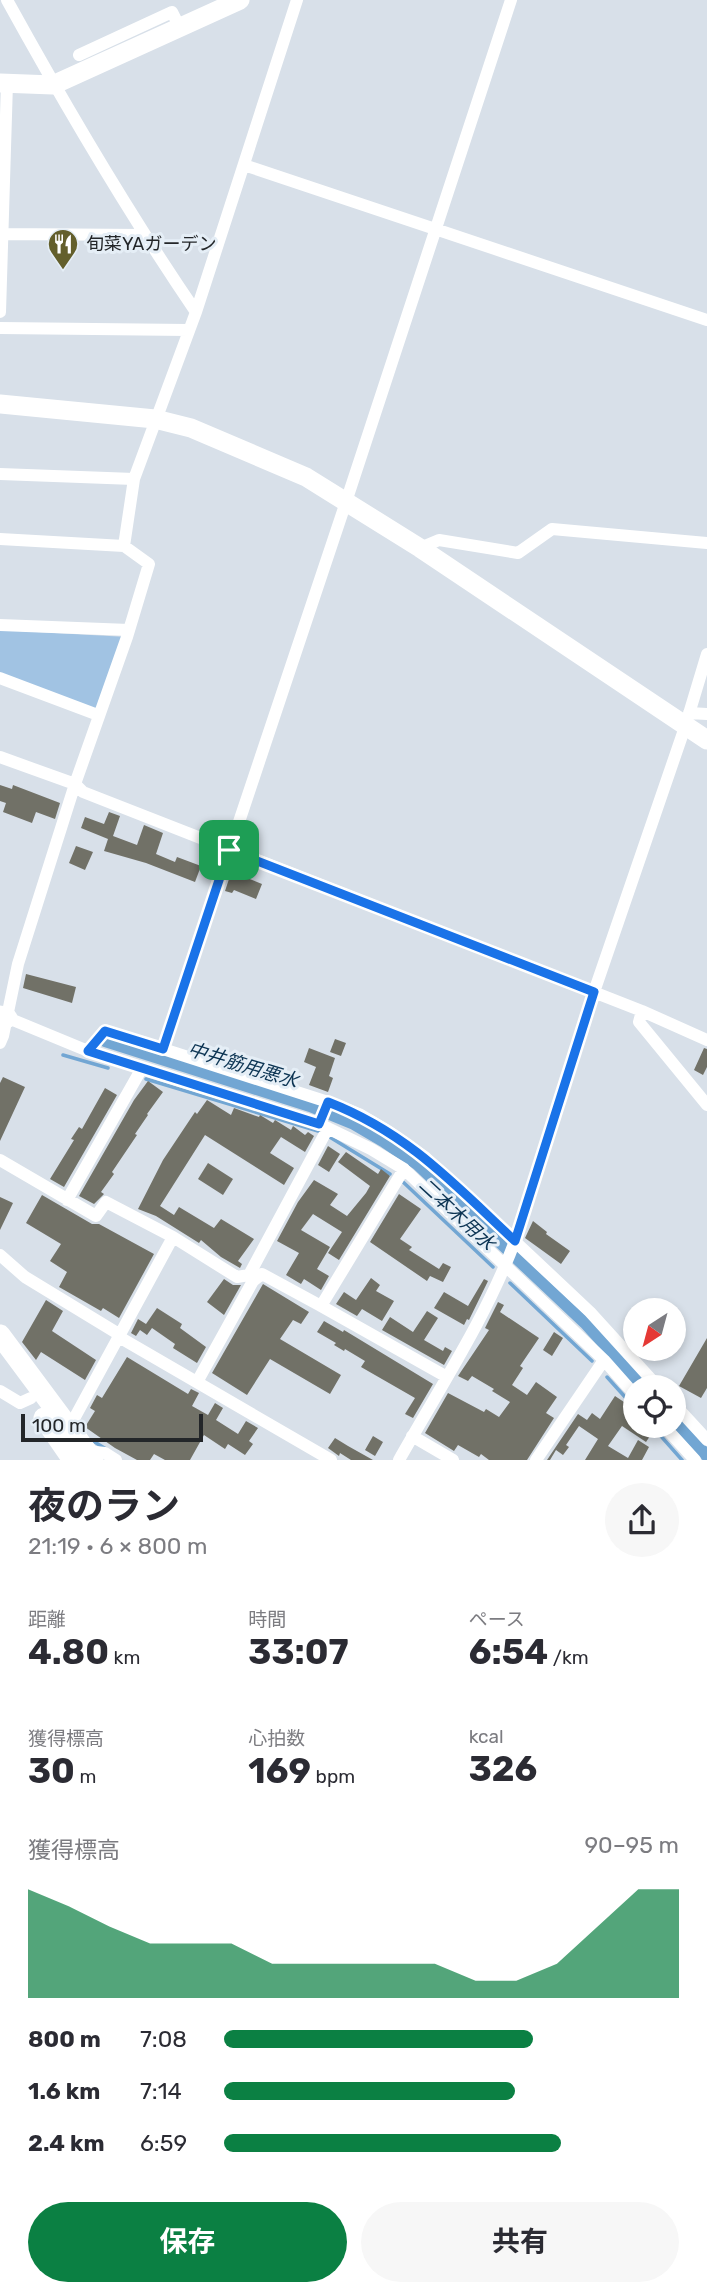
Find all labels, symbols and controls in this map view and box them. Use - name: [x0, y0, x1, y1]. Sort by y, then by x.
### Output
- restaurant icon: 旬菜YAガーデン: [46, 227, 80, 271]
- place label: 旬菜YAガーデン: [86, 233, 216, 255]
- pin: [199, 820, 259, 880]
- icon: arrive: [210, 831, 248, 869]
- water label: 中井筋用悪水: [185, 1037, 303, 1093]
- water label: 二本木用水: [414, 1173, 501, 1256]
- north arrow: [623, 1298, 686, 1362]
- map controls: [623, 1298, 686, 1438]
- button: locate: [623, 1375, 686, 1438]
- scale bar: [21, 1410, 203, 1442]
- text: 100 m: [32, 1414, 86, 1437]
- text: 夜のラン: [28, 1483, 180, 1529]
- button: share: [605, 1483, 679, 1557]
- text: 21:19 · 6 × 800 m: [28, 1532, 208, 1560]
- text: 距離: [28, 1608, 66, 1631]
- text: 時間: [248, 1608, 286, 1631]
- text: ペース: [469, 1608, 525, 1631]
- text: 4.80: [28, 1631, 109, 1673]
- text: 33:07: [248, 1631, 349, 1673]
- text: 6:54: [469, 1631, 548, 1673]
- text: km: [109, 1646, 140, 1669]
- text: /km: [548, 1646, 589, 1669]
- text: kcal: [469, 1725, 504, 1748]
- text: 獲得標高: [28, 1727, 104, 1750]
- text: 心拍数: [248, 1727, 305, 1750]
- text: 326: [469, 1748, 537, 1790]
- text: 30: [28, 1750, 75, 1792]
- text: 169: [248, 1750, 311, 1792]
- text: m: [75, 1765, 96, 1788]
- text: bpm: [311, 1765, 355, 1788]
- text: 90–95 m: [584, 1831, 679, 1859]
- text: 獲得標高: [28, 1836, 120, 1864]
- text: 800 m: [28, 2025, 101, 2053]
- text: 7:08: [140, 2025, 187, 2053]
- text: 1.6 km: [28, 2077, 100, 2105]
- text: 7:14: [140, 2077, 182, 2105]
- text: 2.4 km: [28, 2129, 104, 2157]
- text: 6:59: [140, 2129, 187, 2157]
- button: 保存: [28, 2202, 347, 2282]
- button: 共有: [361, 2202, 679, 2282]

